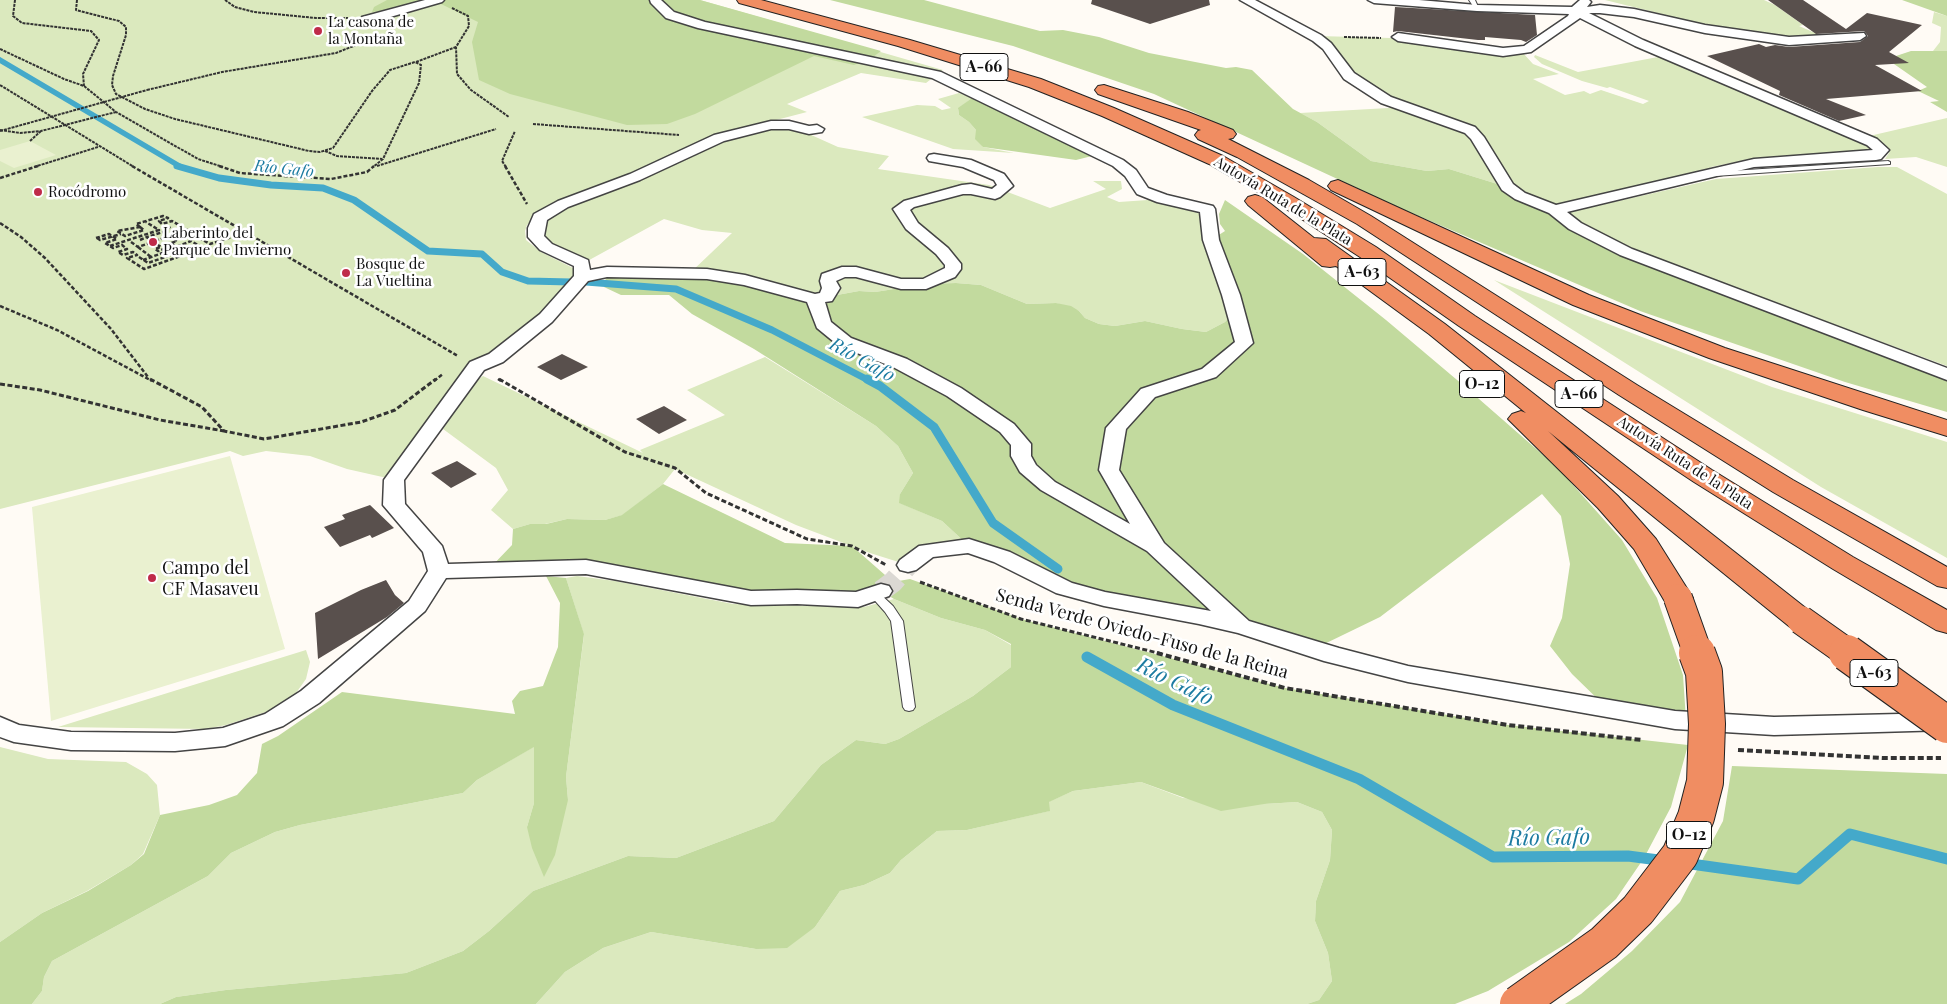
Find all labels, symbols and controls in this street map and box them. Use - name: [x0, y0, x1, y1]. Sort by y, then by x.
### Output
- place label: La casona de la Montaña: [328, 13, 414, 48]
- marker: La casona de la Montaña: [312, 25, 324, 37]
- road number: A-66: [960, 54, 1008, 80]
- street label: Autovía Ruta de la Plata: [1211, 153, 1355, 249]
- water label: Río Gafo: [253, 156, 315, 182]
- place label: Rocódromo: [48, 183, 126, 201]
- marker: Rocódromo: [32, 186, 44, 198]
- place label: Laberinto del Parque de Invierno: [163, 224, 291, 259]
- marker: Laberinto del Parque de Invierno: [147, 236, 159, 248]
- place label: Bosque de La Vueltina: [356, 255, 432, 290]
- road number: A-63: [1338, 258, 1386, 286]
- marker: Bosque de La Vueltina: [340, 267, 352, 279]
- water label: Río Gafo: [825, 333, 899, 387]
- road number: O-12: [1460, 370, 1504, 398]
- road number: A-66: [1555, 380, 1603, 408]
- street label: Autovía Ruta de la Plata: [1614, 412, 1756, 514]
- place label: Campo del CF Masaveu: [162, 557, 259, 600]
- marker: Campo del CF Masaveu: [146, 572, 158, 584]
- street label: Senda Verde Oviedo-Fuso de la Reina: [993, 585, 1291, 683]
- water label: Río Gafo: [1132, 652, 1218, 712]
- road number: A-63: [1850, 660, 1898, 686]
- road number: O-12: [1666, 822, 1712, 848]
- water label: Río Gafo: [1508, 824, 1590, 852]

